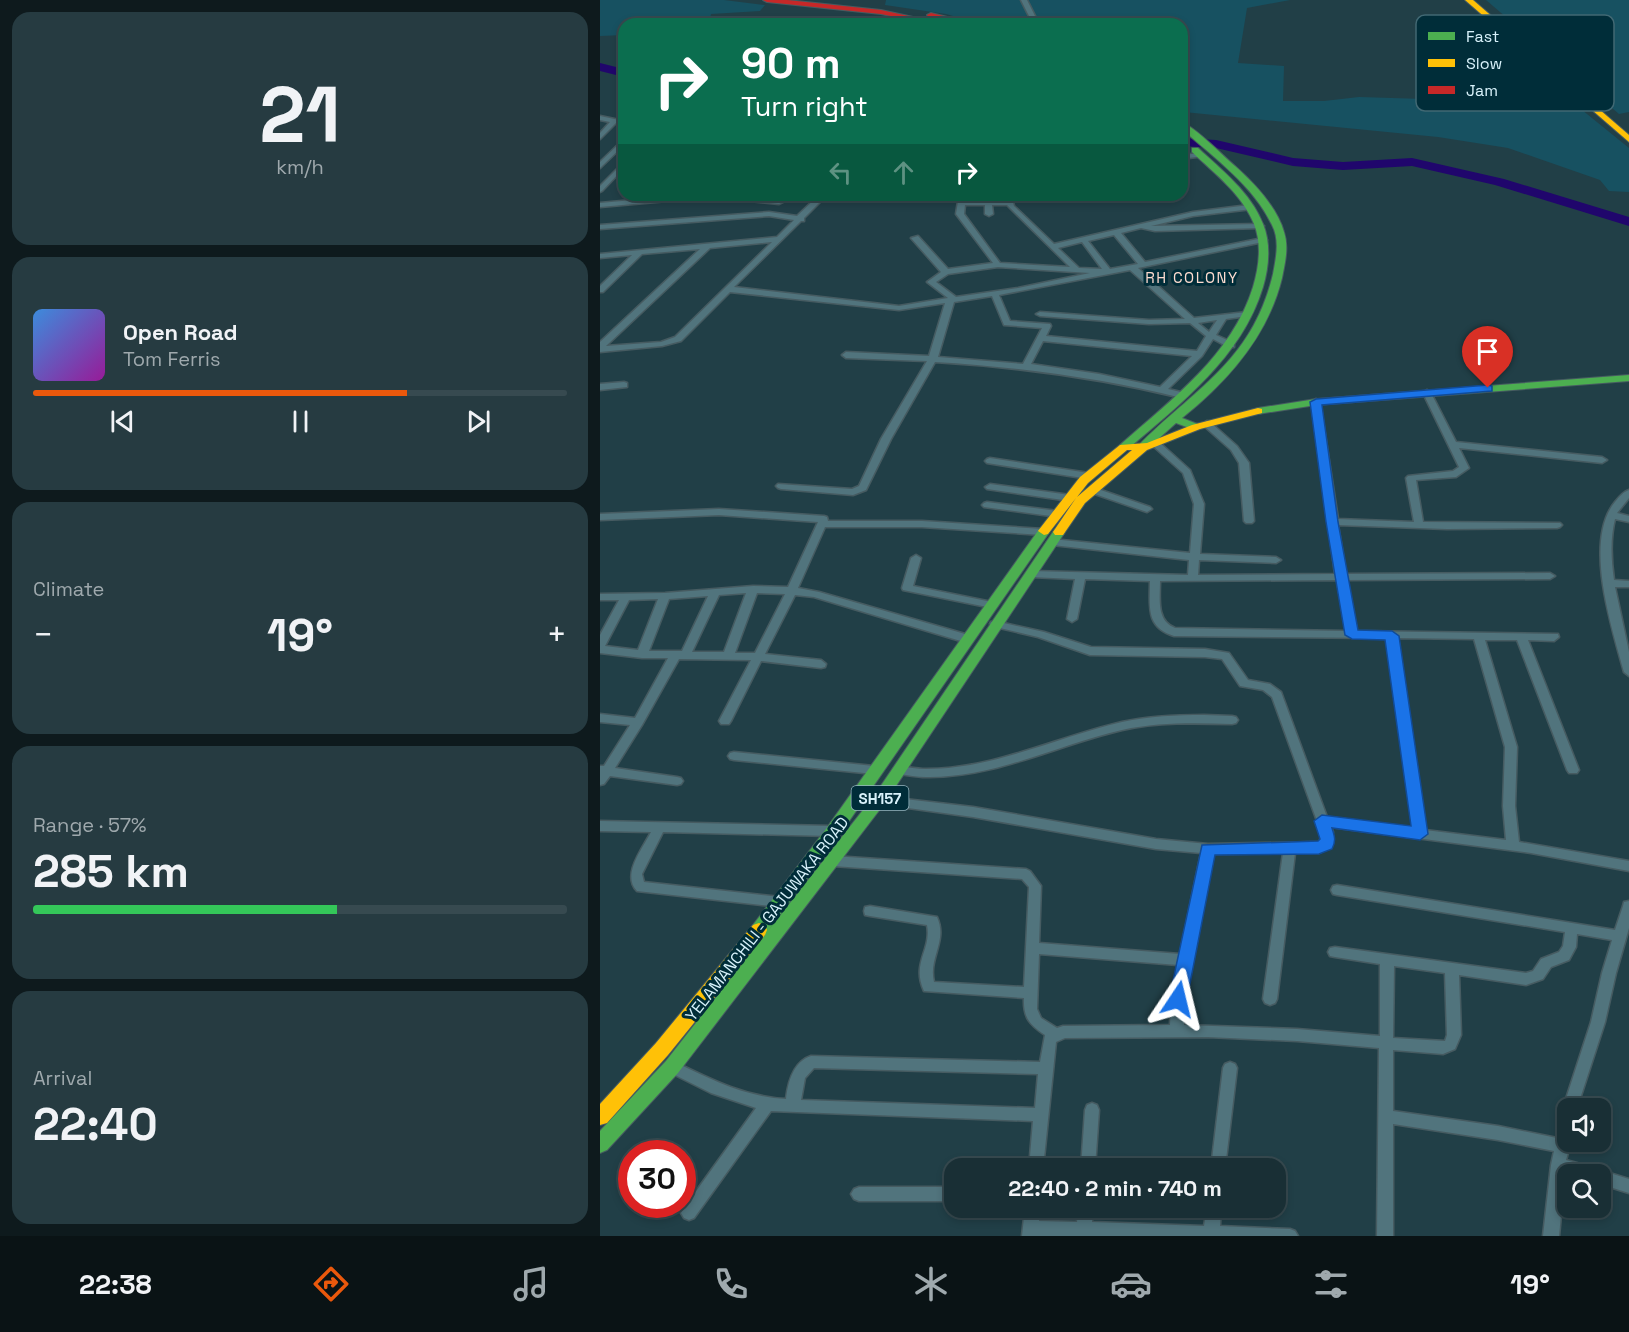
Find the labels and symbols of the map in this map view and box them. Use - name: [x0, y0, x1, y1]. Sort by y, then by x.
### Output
- legend: [1416, 15, 1614, 111]
- text: Fast: [1466, 26, 1499, 47]
- text: Slow: [1466, 53, 1502, 74]
- text: Jam: [1466, 80, 1498, 101]
- district label: RH COLONY: [1145, 268, 1239, 287]
- pin: [1462, 326, 1513, 388]
- road number: SH157: [852, 786, 908, 810]
- street label: YELAMANCHILI - GAJUWAKA ROAD: [681, 813, 853, 1025]
- position arrow: [1146, 967, 1210, 1031]
- speed limit sign: 30: [618, 1140, 696, 1218]

